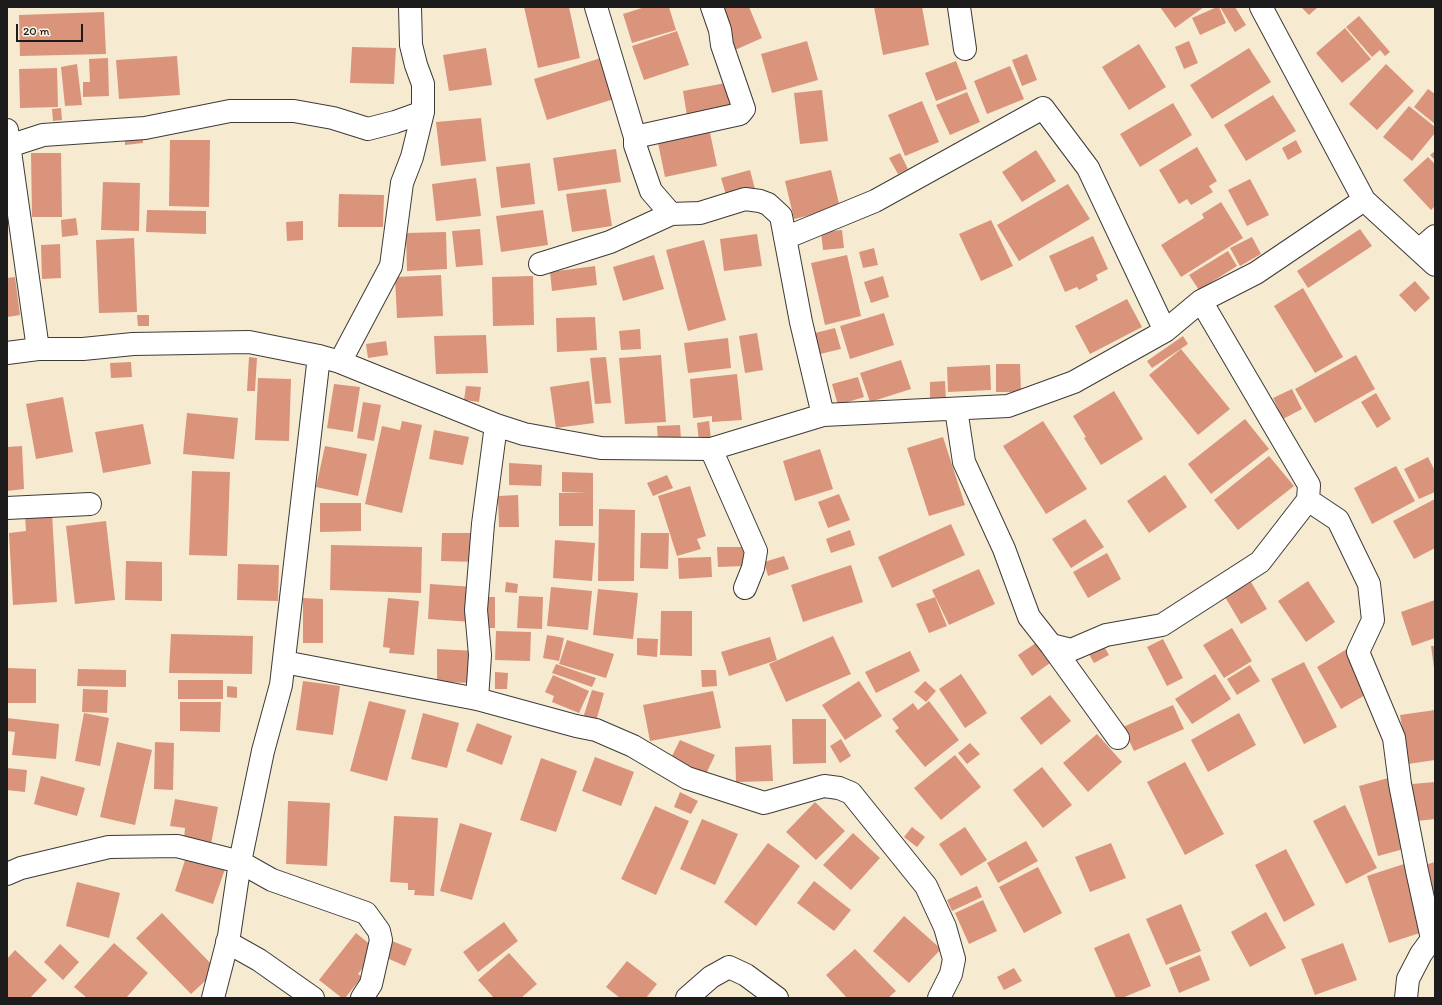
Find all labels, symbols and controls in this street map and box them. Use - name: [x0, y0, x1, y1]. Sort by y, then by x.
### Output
- scale bar: [18, 16, 85, 42]
- text: 20 m: [23, 24, 50, 38]

